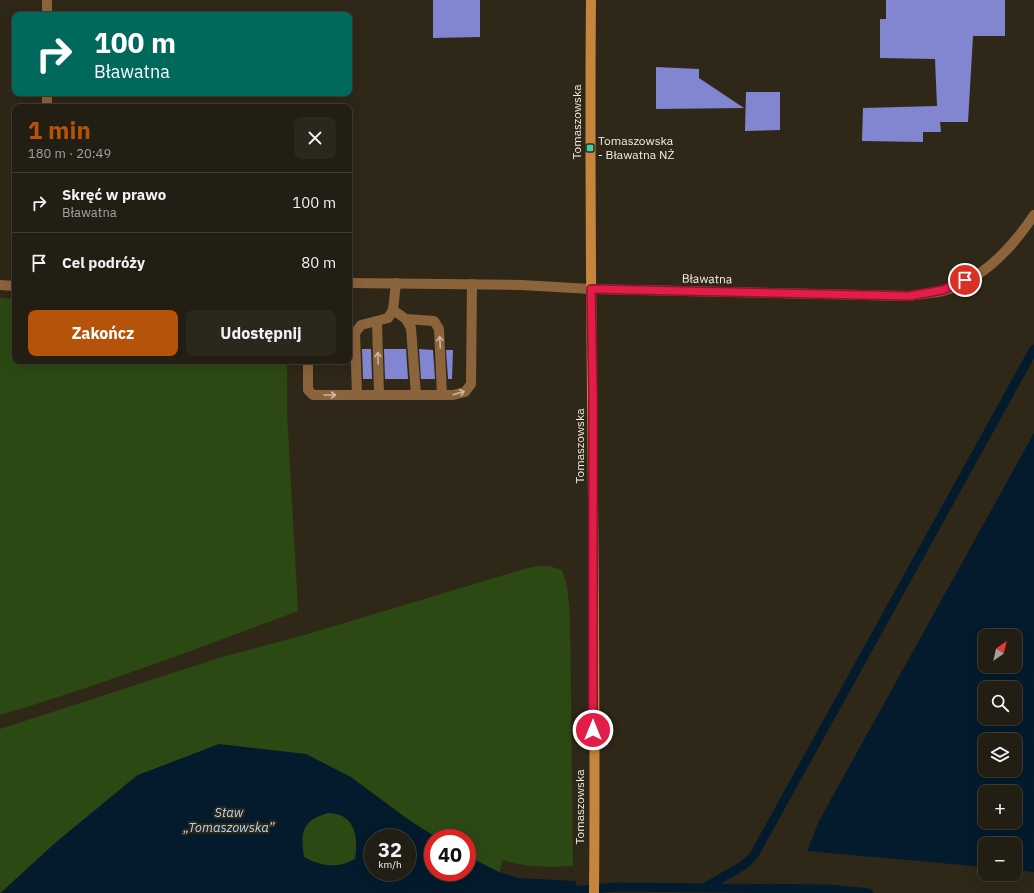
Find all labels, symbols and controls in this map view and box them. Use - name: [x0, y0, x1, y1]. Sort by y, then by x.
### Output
- text: 100 m: [94, 24, 176, 61]
- icon: right: [28, 28, 80, 80]
- text: Bławatna: [94, 60, 170, 83]
- street label: Tomaszowska: [569, 84, 584, 160]
- text: 1 min: [28, 114, 91, 146]
- button: close: [294, 117, 336, 159]
- place label: Tomaszowska - Bławatna NŻ: [598, 133, 674, 162]
- marker: Tomaszowska - Bławatna NŻ: [585, 143, 595, 153]
- text: 180 m · 20:49: [28, 145, 111, 162]
- text: Skręć w prawo: [62, 185, 166, 204]
- icon: right: [28, 192, 50, 214]
- text: 100 m: [292, 193, 336, 212]
- text: Bławatna: [62, 204, 117, 221]
- icon: arrive: [28, 252, 50, 274]
- text: Cel podróży: [62, 253, 145, 272]
- text: 80 m: [301, 253, 336, 272]
- pin: [948, 263, 982, 297]
- icon: arrive: [954, 269, 976, 291]
- street label: Bławatna: [682, 271, 733, 286]
- button: Zakończ: [28, 310, 178, 356]
- button: Udostępnij: [186, 310, 336, 356]
- one-way arrow: [436, 336, 443, 349]
- one-way arrow: [375, 352, 382, 365]
- one-way arrow: [453, 389, 466, 396]
- one-way arrow: [323, 391, 336, 399]
- street label: Tomaszowska: [572, 408, 587, 484]
- north arrow: [978, 629, 1022, 673]
- map controls: [978, 629, 1022, 881]
- button: search: [978, 681, 1022, 725]
- position arrow: [572, 709, 614, 751]
- button: layers: [978, 733, 1022, 777]
- street label: Tomaszowska: [572, 769, 587, 845]
- button: +: [978, 785, 1022, 829]
- water label: Staw „Tomaszowska”: [182, 804, 276, 836]
- speed limit sign: 40: [424, 829, 476, 881]
- text: 32: [378, 836, 402, 863]
- button: −: [978, 837, 1022, 881]
- text: km/h: [378, 858, 402, 871]

